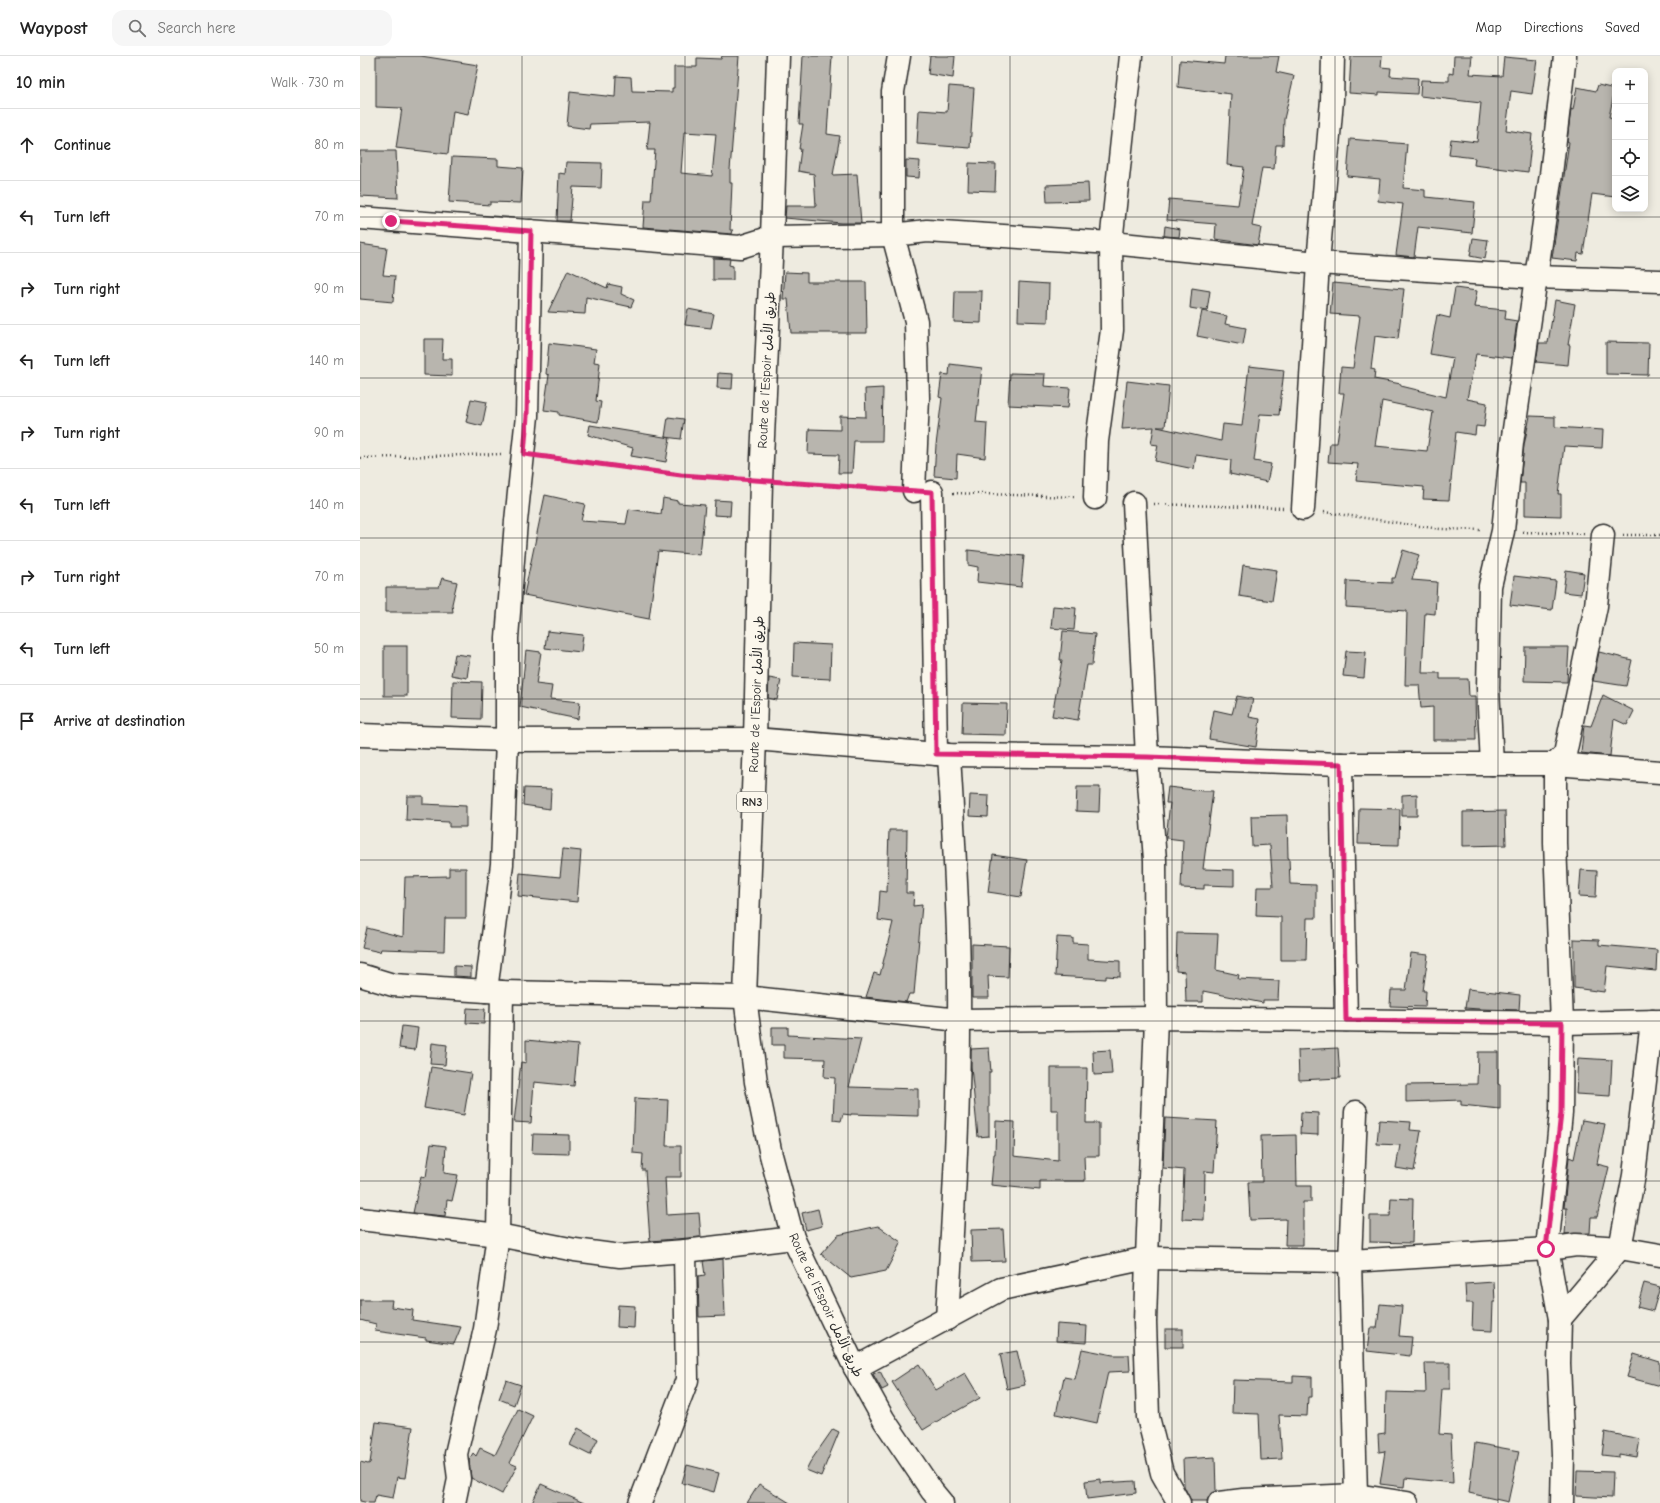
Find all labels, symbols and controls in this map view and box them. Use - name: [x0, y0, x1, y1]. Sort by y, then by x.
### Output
- search box: [112, 10, 392, 46]
- text: Waypost: [20, 17, 88, 39]
- icon: search: [126, 17, 148, 39]
- text: Search here: [158, 19, 236, 37]
- text: Map: [1475, 19, 1502, 36]
- text: Directions: [1524, 19, 1583, 36]
- text: Saved: [1605, 19, 1640, 36]
- map controls: [1612, 68, 1648, 212]
- button: +: [1612, 68, 1648, 104]
- text: 10 min: [16, 73, 65, 92]
- text: Walk · 730 m: [271, 75, 344, 90]
- button: −: [1612, 104, 1648, 140]
- icon: ahead: [16, 134, 38, 156]
- text: Continue: [54, 136, 111, 154]
- text: 80 m: [314, 137, 344, 152]
- button: locate: [1612, 140, 1648, 176]
- button: layers: [1612, 176, 1648, 212]
- icon: left: [16, 206, 38, 228]
- text: Turn left: [54, 208, 110, 226]
- text: 70 m: [315, 209, 344, 224]
- route end: [382, 212, 400, 230]
- icon: right: [16, 278, 38, 300]
- text: Turn right: [54, 280, 120, 298]
- text: 90 m: [314, 281, 344, 296]
- street label: Route de l’Espoir طريق الأمل: [753, 291, 779, 449]
- icon: left: [16, 350, 38, 372]
- text: Turn left: [54, 352, 110, 370]
- text: 140 m: [310, 353, 344, 368]
- icon: right: [16, 422, 38, 444]
- text: Turn right: [54, 424, 120, 442]
- text: 90 m: [314, 425, 344, 440]
- icon: left: [16, 494, 38, 516]
- text: Turn left: [54, 496, 110, 514]
- text: 140 m: [310, 497, 344, 512]
- icon: right: [16, 566, 38, 588]
- text: Turn right: [54, 568, 120, 586]
- text: 70 m: [315, 569, 344, 584]
- street label: Route de l’Espoir طريق الأمل: [745, 615, 767, 773]
- icon: left: [16, 638, 38, 660]
- text: Turn left: [54, 640, 110, 658]
- text: 50 m: [314, 641, 344, 656]
- icon: arrive: [16, 710, 38, 732]
- text: Arrive at destination: [54, 712, 185, 730]
- road number: RN3: [737, 792, 767, 812]
- street label: Route de l’Espoir طريق الأمل: [785, 1230, 867, 1380]
- route start: [1537, 1240, 1555, 1258]

